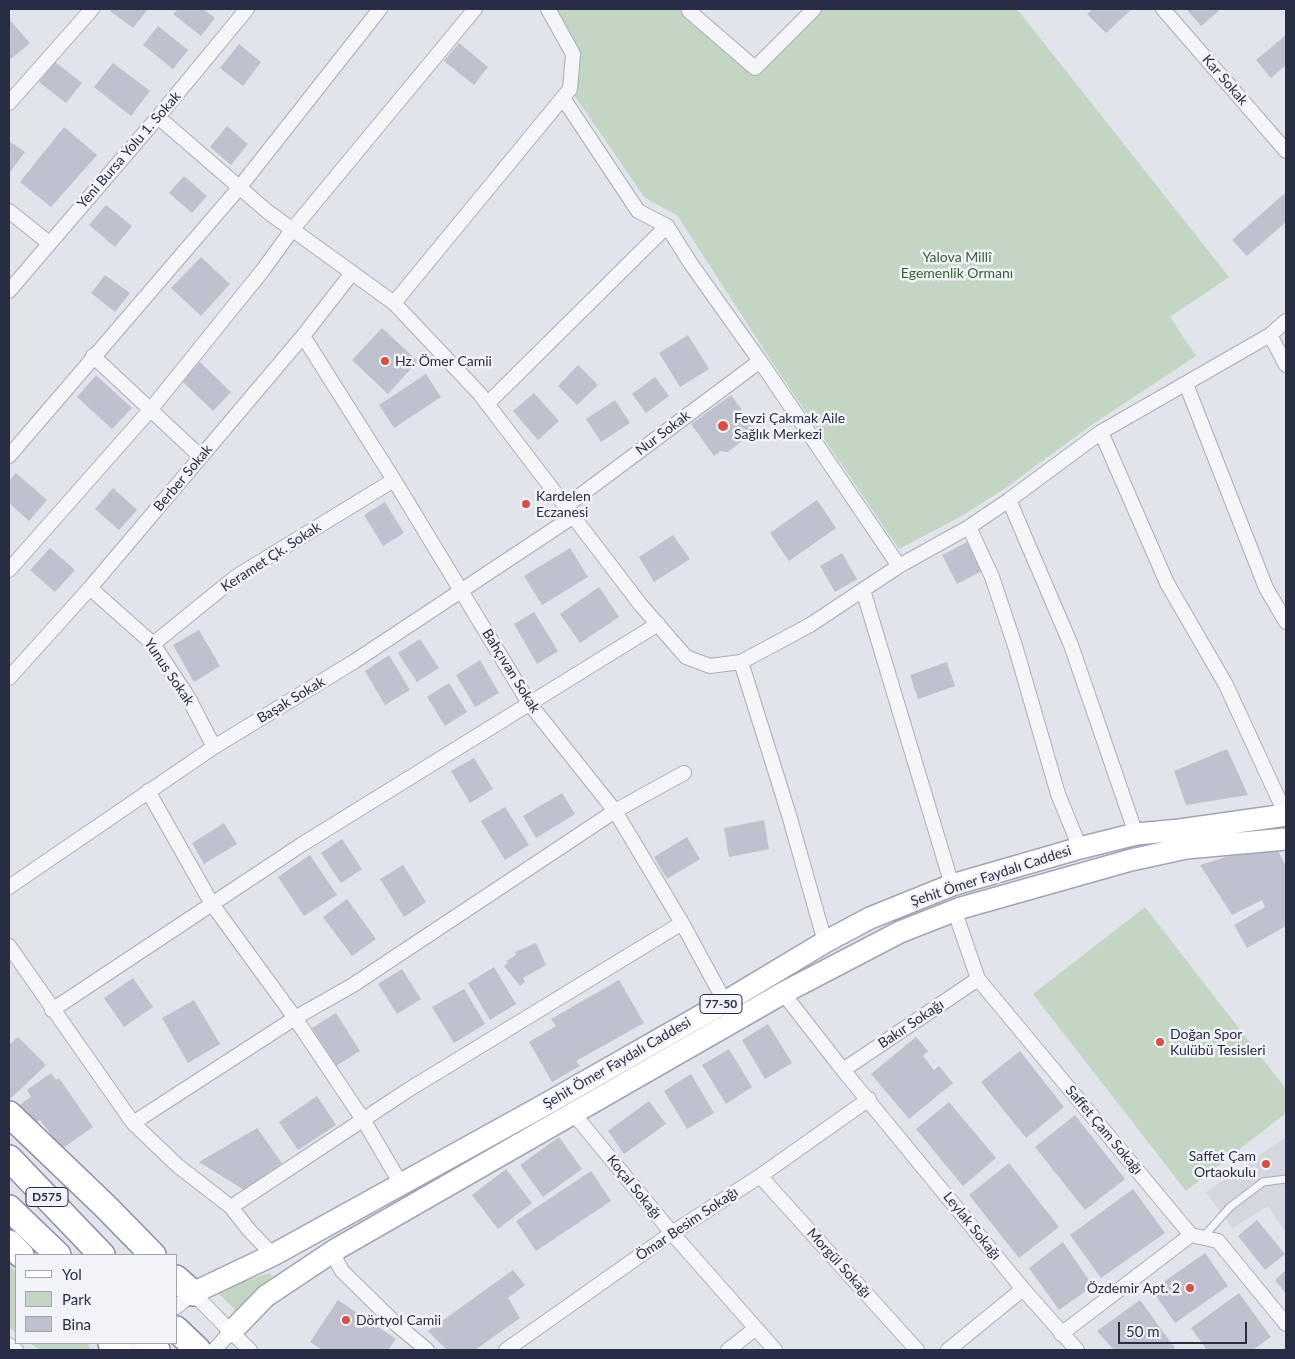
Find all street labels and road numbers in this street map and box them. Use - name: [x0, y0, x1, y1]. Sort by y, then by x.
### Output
- street label: Kar Sokak: [1198, 51, 1252, 109]
- street label: Yeni Bursa Yolu 1. Sokak: [74, 88, 184, 212]
- street label: Nur Sokak: [632, 407, 694, 459]
- street label: Berber Sokak: [150, 441, 216, 515]
- street label: Keramet Çk. Sokak: [218, 518, 324, 596]
- street label: Bahçıvan Sokak: [478, 626, 544, 716]
- street label: Yunus Sokak: [140, 635, 198, 709]
- street label: Başak Sokak: [254, 673, 328, 727]
- street label: Şehit Ömer Faydalı Caddesi: [909, 842, 1073, 910]
- road number: 77-50: [700, 994, 742, 1014]
- street label: Bakır Sokağı: [875, 996, 947, 1052]
- street label: Şehit Ömer Faydalı Caddesi: [540, 1014, 694, 1112]
- street label: Saffet Çam Sokağı: [1062, 1082, 1146, 1178]
- street label: Koçal Sokağı: [603, 1152, 665, 1222]
- street label: Ömar Besim Sokağı: [633, 1184, 741, 1264]
- road number: D575: [26, 1188, 68, 1206]
- street label: Leylak Sokağı: [940, 1189, 1004, 1263]
- street label: Morgül Sokağı: [803, 1225, 875, 1301]

